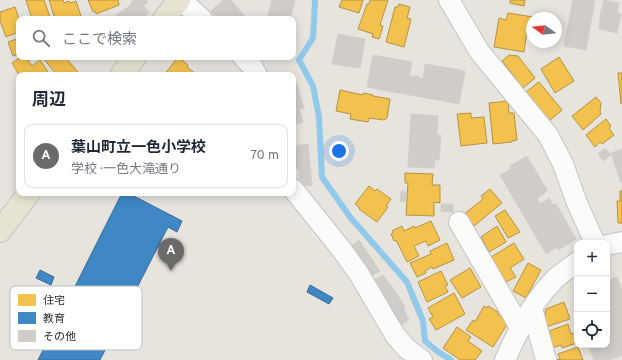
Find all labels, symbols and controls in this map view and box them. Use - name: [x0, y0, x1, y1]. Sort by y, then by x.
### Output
- north arrow: [526, 12, 562, 48]
- search box: [16, 16, 296, 60]
- icon: search: [30, 27, 52, 49]
- text: ここで検索: [62, 31, 137, 50]
- text: 周辺: [32, 90, 66, 112]
- text: 葉山町立一色小学校: [71, 139, 206, 158]
- your location: [329, 141, 349, 161]
- text: A: [41, 148, 51, 164]
- text: 70 m: [250, 148, 279, 164]
- text: 学校 · 一色大滝通り: [71, 162, 181, 178]
- pin: A: [158, 238, 184, 271]
- map controls: [574, 240, 610, 348]
- button: +: [574, 240, 610, 276]
- button: −: [574, 276, 610, 312]
- legend: [10, 286, 142, 350]
- text: 住宅: [43, 294, 65, 308]
- text: 教育: [43, 312, 65, 326]
- button: locate: [574, 312, 610, 348]
- text: その他: [43, 330, 76, 344]

